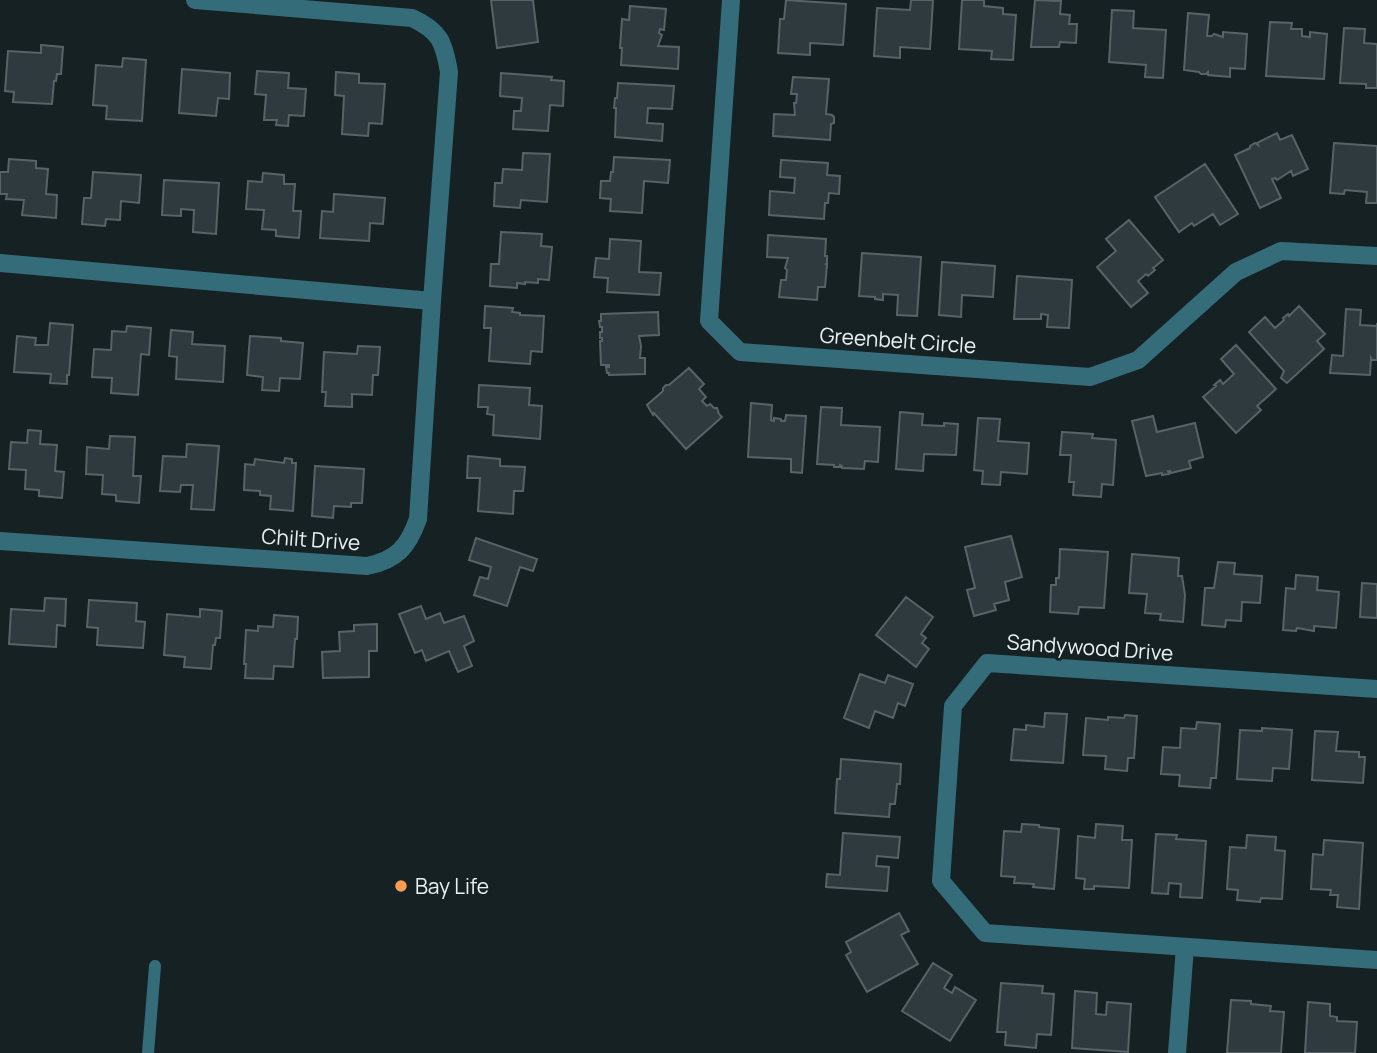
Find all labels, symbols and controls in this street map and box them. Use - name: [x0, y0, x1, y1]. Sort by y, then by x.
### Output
- street label: Greenbelt Circle: [819, 321, 977, 359]
- street label: Chilt Drive: [261, 522, 361, 556]
- street label: Sandywood Drive: [1006, 627, 1174, 667]
- place label: Bay Life: [415, 872, 489, 900]
- marker: Bay Life: [393, 878, 409, 894]

